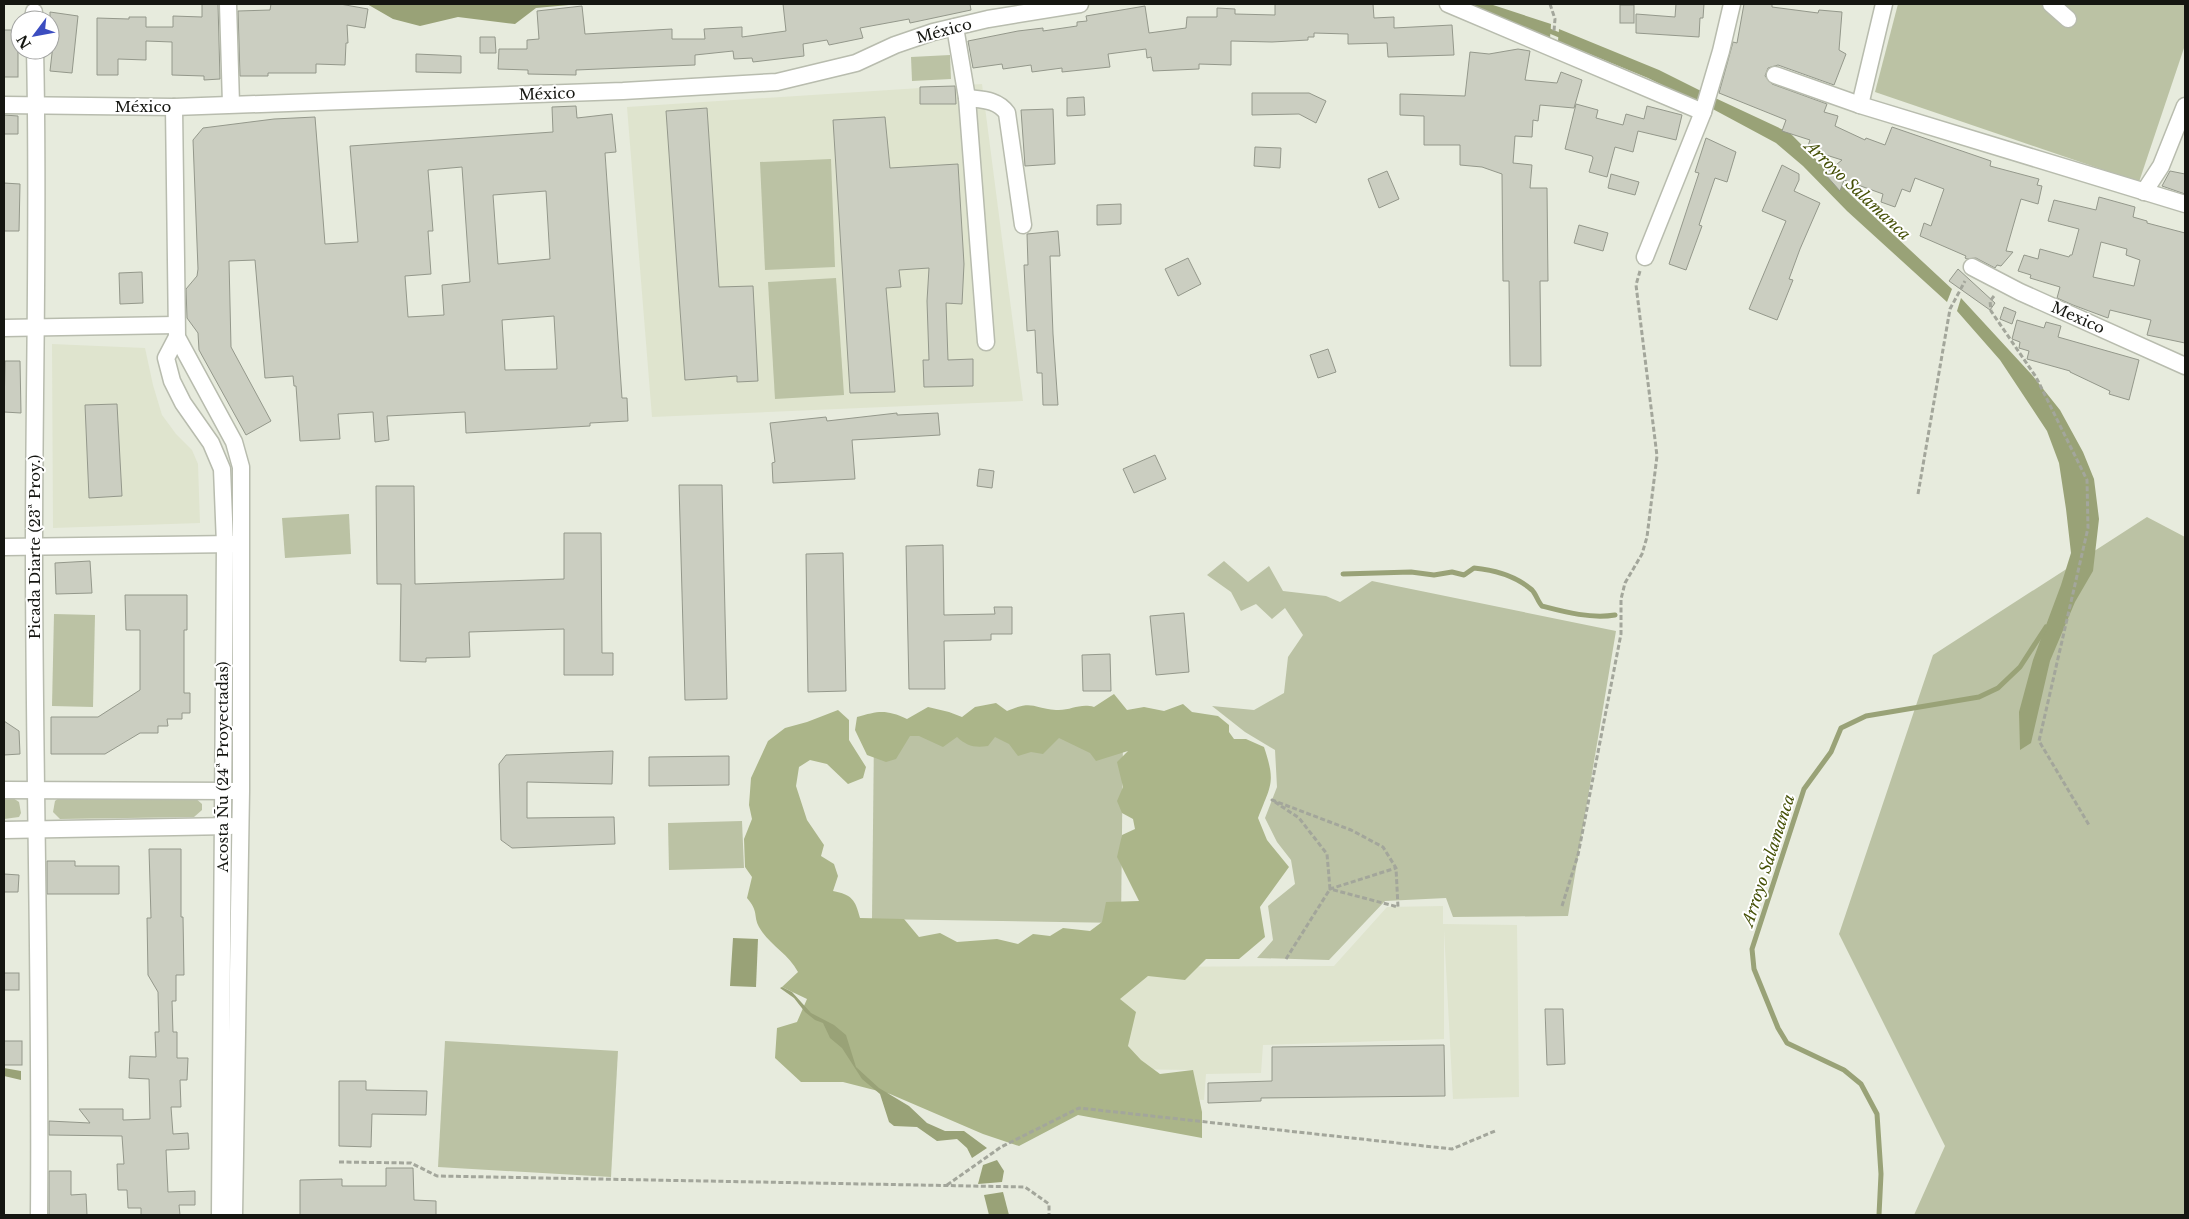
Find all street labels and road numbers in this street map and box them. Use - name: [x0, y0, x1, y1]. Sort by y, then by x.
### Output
- street label: México: [914, 14, 974, 47]
- street label: México: [518, 83, 576, 104]
- street label: México: [115, 97, 171, 116]
- street label: Mexico: [2048, 297, 2108, 338]
- street label: Picada Diarte (23ª Proy.): [25, 455, 44, 639]
- street label: Acosta Ñu (24ª Proyectadas): [213, 661, 232, 874]

